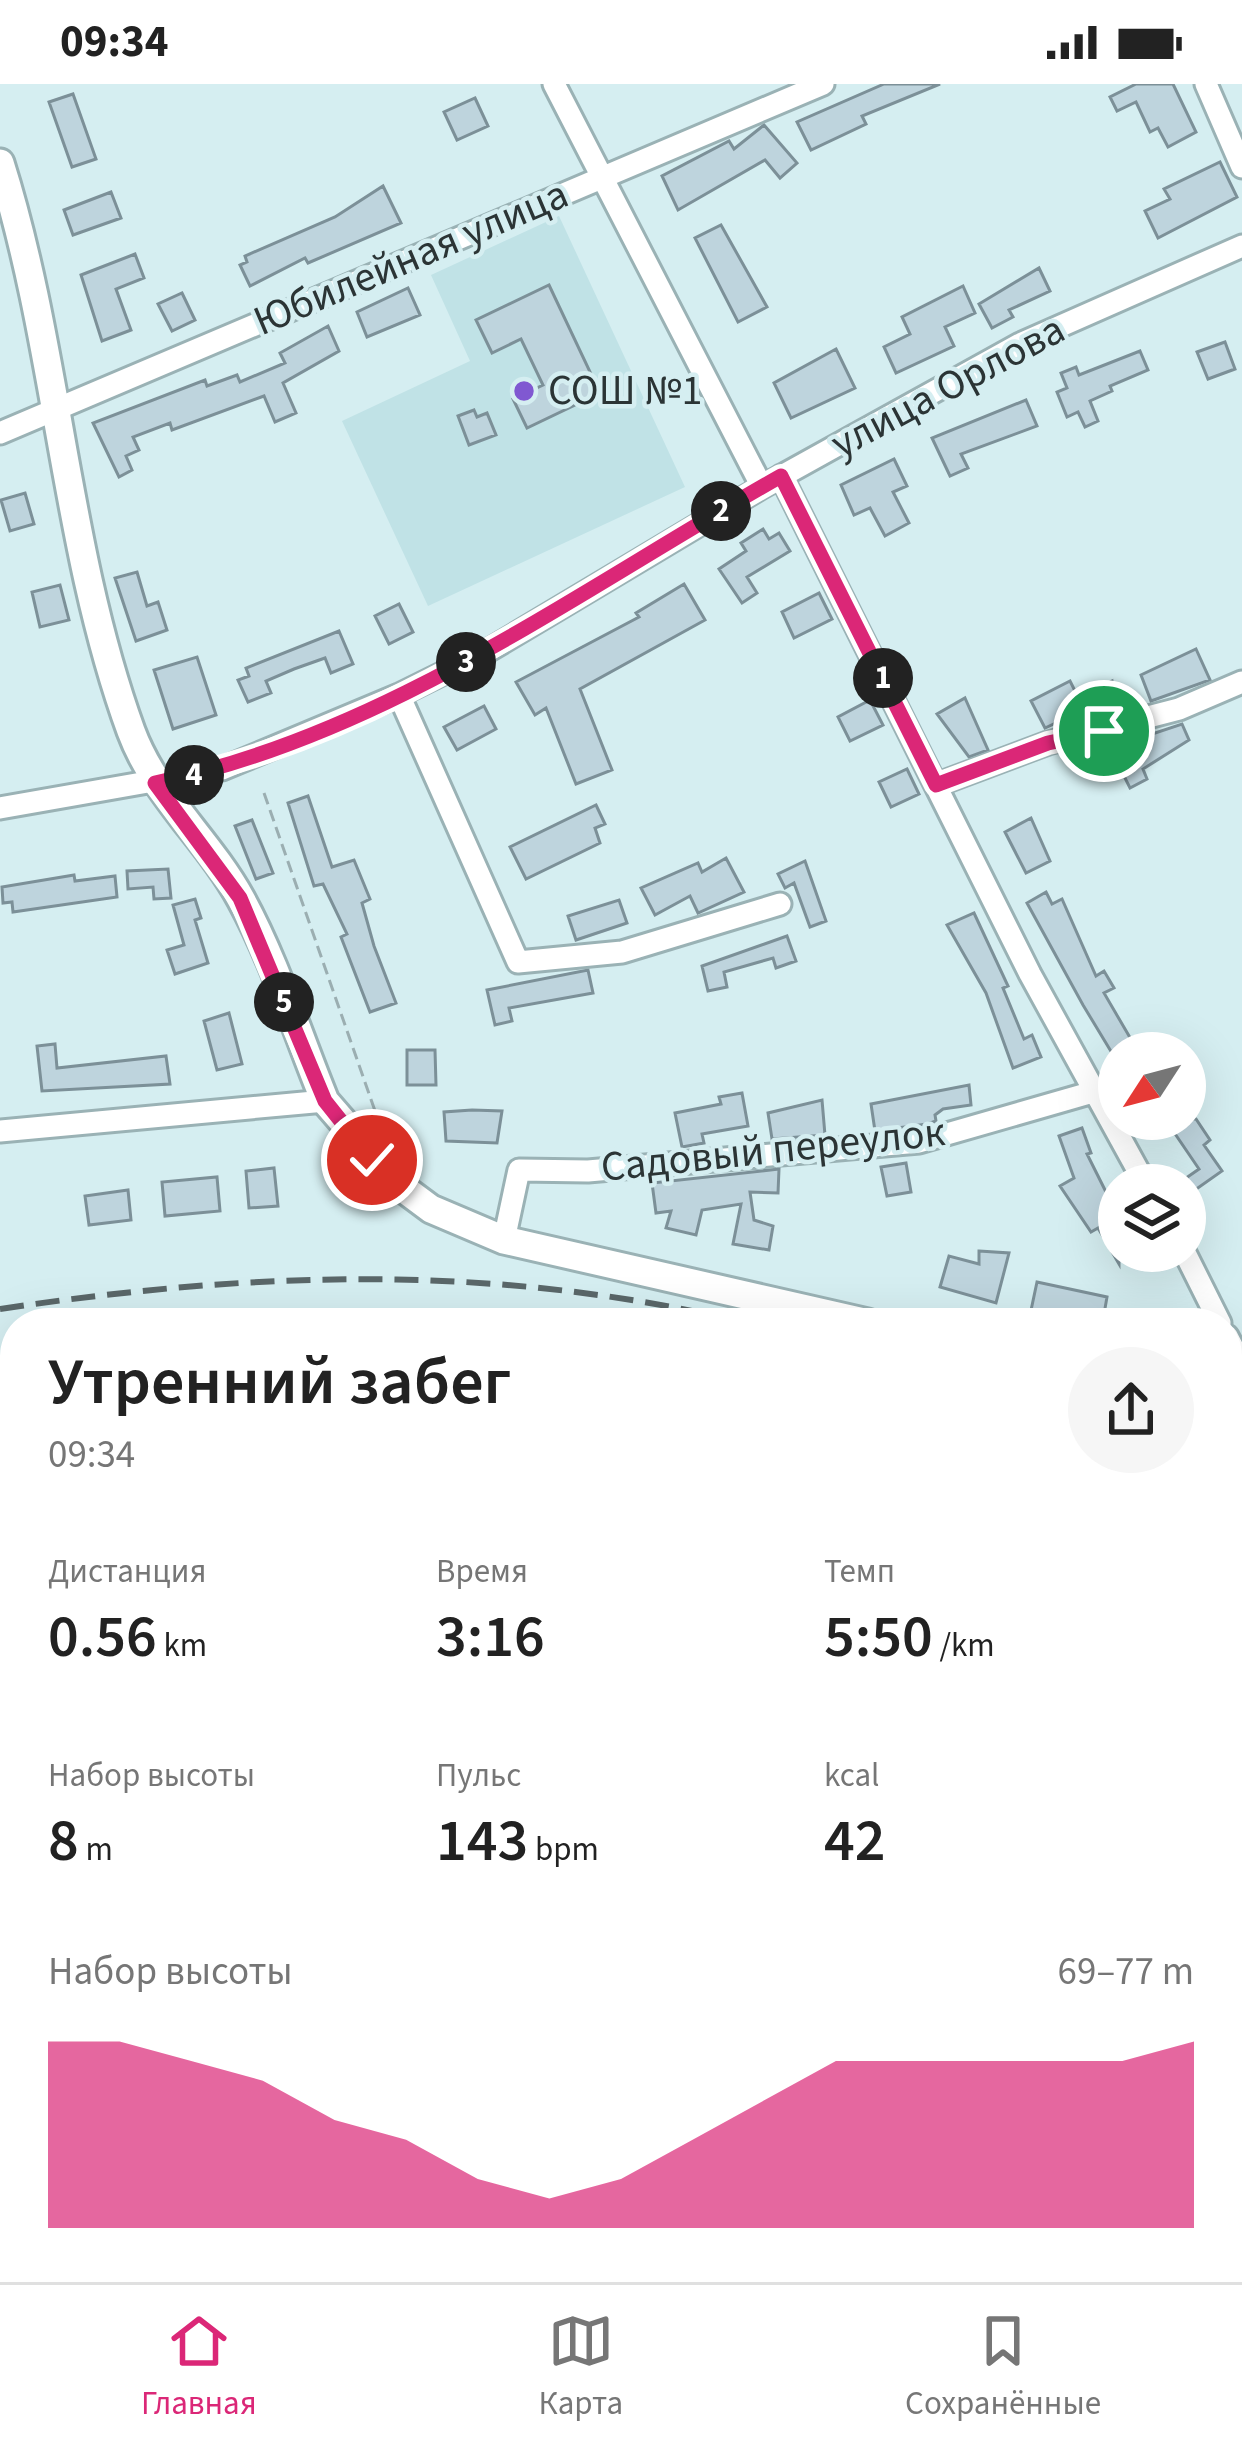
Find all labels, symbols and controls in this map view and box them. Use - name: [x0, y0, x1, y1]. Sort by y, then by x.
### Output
- text: 09:34: [60, 10, 169, 74]
- street label: Юбилейная улица: [244, 165, 578, 351]
- street label: улица Орлова: [820, 300, 1076, 474]
- place label: СОШ №1: [548, 361, 702, 421]
- marker: СОШ №1: [511, 378, 537, 404]
- pin: 2: [691, 481, 751, 541]
- text: 2: [712, 487, 730, 534]
- pin: 3: [436, 632, 496, 692]
- text: 3: [457, 638, 475, 685]
- pin: 1: [853, 648, 913, 708]
- text: 1: [874, 654, 892, 701]
- pin: [1053, 680, 1155, 782]
- icon: arrive: [1071, 698, 1137, 764]
- pin: 4: [164, 745, 224, 805]
- text: 4: [185, 751, 203, 798]
- pin: 5: [254, 972, 314, 1032]
- text: 5: [275, 978, 293, 1025]
- north arrow: [1098, 1032, 1206, 1140]
- map controls: [1098, 1032, 1206, 1272]
- street label: Садовый переулок: [598, 1102, 948, 1198]
- pin: [321, 1109, 423, 1211]
- icon: check: [339, 1127, 405, 1193]
- button: layers: [1098, 1164, 1206, 1272]
- text: Утренний забег: [48, 1335, 511, 1429]
- button: share: [1068, 1347, 1194, 1473]
- text: 09:34: [48, 1427, 135, 1483]
- text: Дистанция: [48, 1548, 206, 1595]
- text: Время: [436, 1548, 528, 1595]
- text: Темп: [824, 1548, 895, 1595]
- text: 0.56: [48, 1595, 157, 1680]
- text: 3:16: [436, 1595, 545, 1680]
- text: 5:50: [824, 1595, 933, 1680]
- text: km: [157, 1622, 207, 1669]
- text: /km: [933, 1622, 995, 1669]
- text: Набор высоты: [48, 1752, 255, 1799]
- text: Пульс: [436, 1752, 521, 1799]
- text: kcal: [824, 1752, 880, 1799]
- text: 8: [48, 1799, 79, 1884]
- text: 143: [436, 1799, 528, 1884]
- text: 42: [824, 1799, 886, 1884]
- text: m: [79, 1826, 113, 1873]
- text: bpm: [528, 1826, 599, 1873]
- text: Набор высоты: [48, 1944, 293, 2000]
- text: 69–77 m: [1058, 1944, 1194, 2000]
- tab: Главная: [141, 2308, 257, 2427]
- tab: Карта: [539, 2308, 623, 2427]
- tab: Сохранённые: [905, 2308, 1101, 2427]

